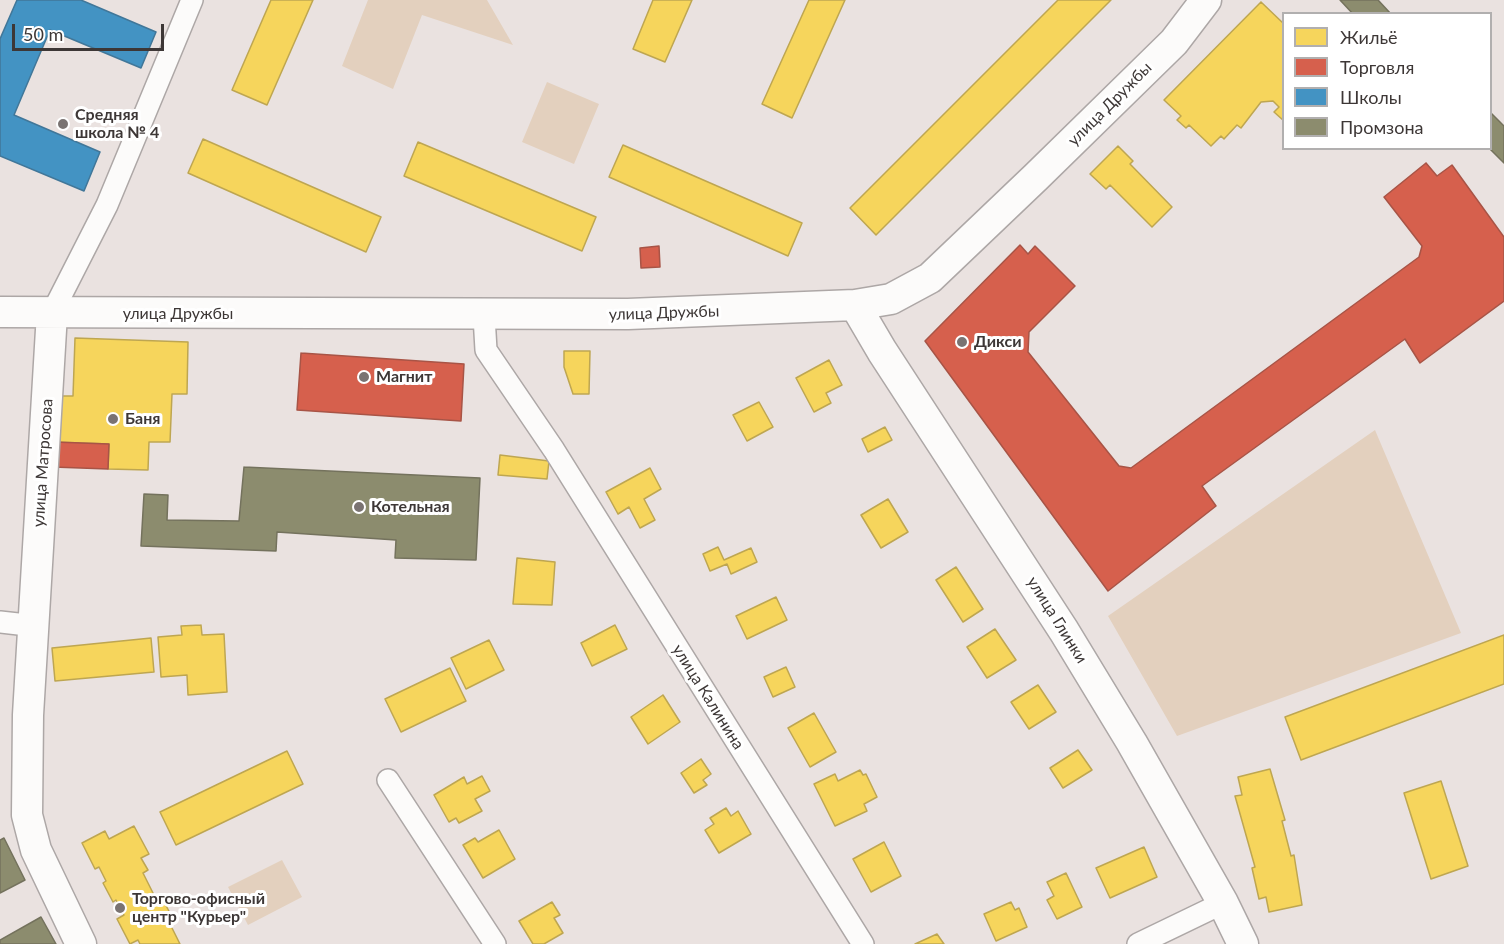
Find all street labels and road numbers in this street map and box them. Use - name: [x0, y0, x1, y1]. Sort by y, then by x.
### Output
- street label: улица Дружбы: [1064, 58, 1156, 150]
- street label: улица Дружбы: [608, 301, 720, 325]
- street label: улица Дружбы: [123, 304, 233, 324]
- street label: улица Матросова: [29, 398, 57, 528]
- street label: улица Глинки: [1023, 573, 1091, 667]
- street label: улица Калинина: [668, 641, 748, 753]

